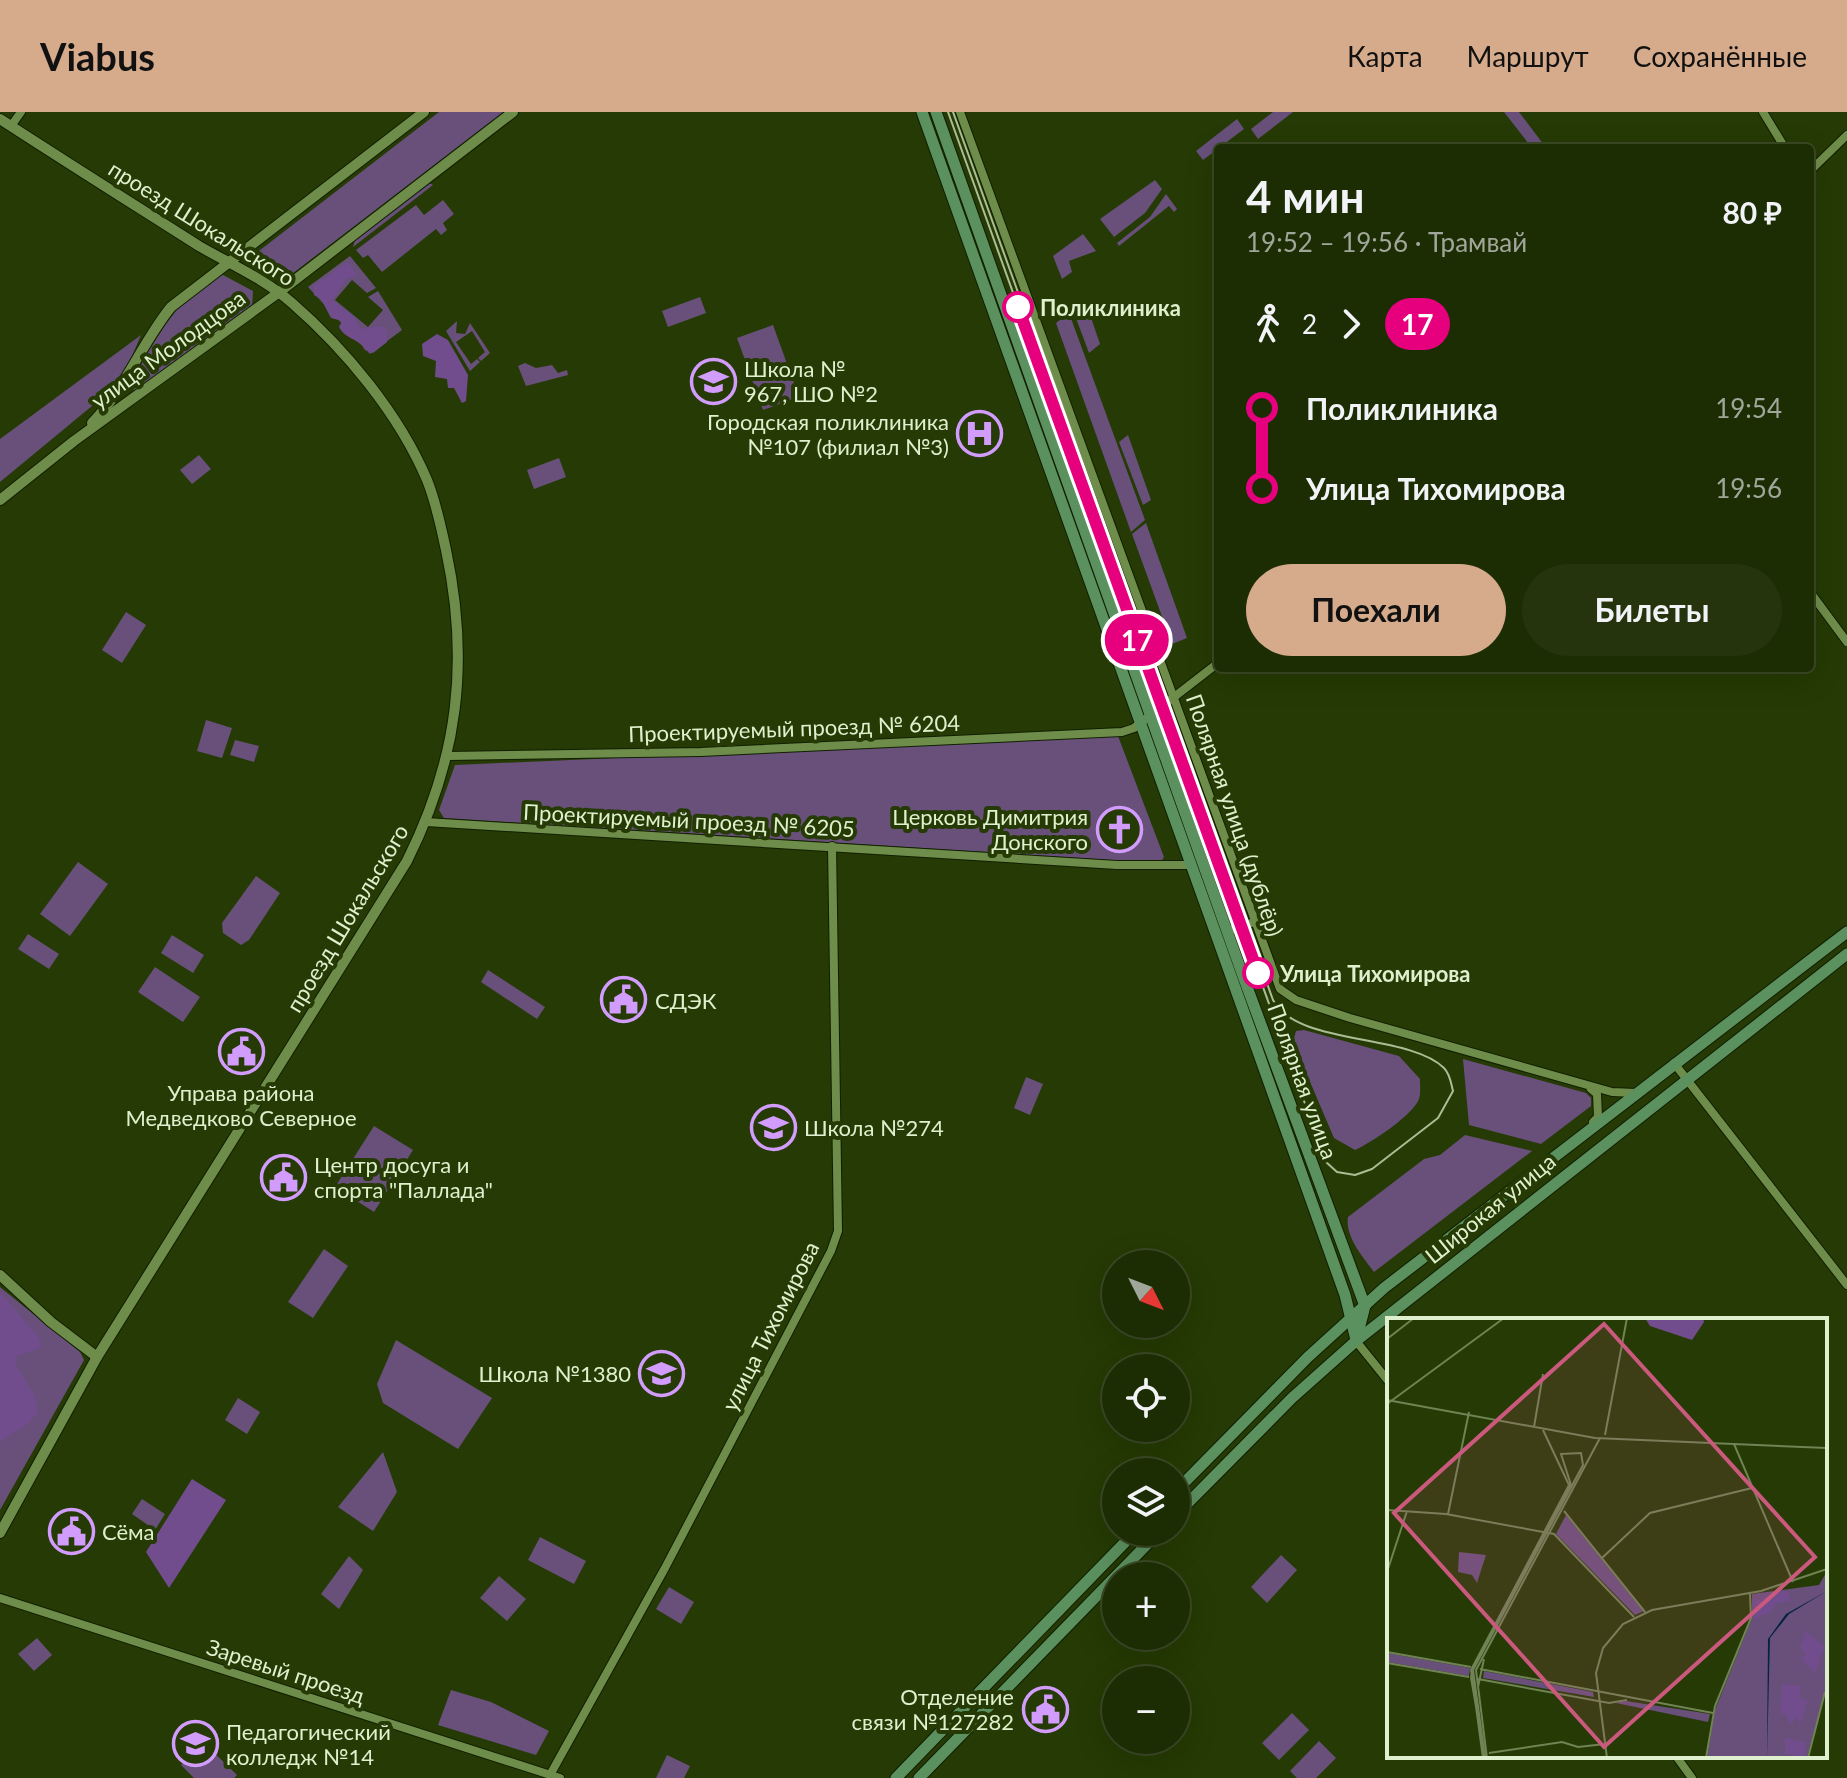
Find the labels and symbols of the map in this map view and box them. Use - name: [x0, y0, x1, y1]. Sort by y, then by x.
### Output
- street label: проезд Шокальского: [104, 155, 300, 291]
- street label: улица Молодцова: [86, 284, 250, 414]
- marker: Поликлиника: [1003, 292, 1033, 322]
- place label: Поликлиника: [1040, 294, 1181, 321]
- place label: Школа № 967, ШО №2: [744, 355, 878, 407]
- school or university icon: Школа № 967, ШО №2: [689, 357, 737, 405]
- place label: Городская поликлиника №107 (филиал №3): [707, 408, 949, 460]
- hospital icon: Городская поликлиника №107 (филиал №3): [956, 410, 1004, 458]
- line badge: 17: [1101, 614, 1173, 666]
- street label: Полярная улица (дублёр): [1181, 690, 1289, 940]
- street label: Проектируемый проезд № 6204: [628, 709, 961, 747]
- street label: Проектируемый проезд № 6205: [523, 798, 855, 842]
- place label: Церковь Димитрия Донского: [892, 803, 1088, 855]
- church icon: Церковь Димитрия Донского: [1095, 805, 1143, 853]
- street label: проезд Шокальского: [280, 819, 414, 1017]
- marker: Улица Тихомирова: [1243, 958, 1273, 988]
- place label: Улица Тихомирова: [1279, 960, 1471, 987]
- public building icon: СДЭК: [600, 976, 648, 1024]
- place label: СДЭК: [655, 987, 717, 1014]
- street label: Полярная улица: [1262, 999, 1344, 1163]
- public building icon: Управа района Медведково Северное: [217, 1027, 265, 1075]
- place label: Управа района Медведково Северное: [125, 1079, 357, 1131]
- school or university icon: Школа №274: [749, 1103, 797, 1151]
- place label: Школа №274: [804, 1114, 944, 1141]
- street label: Широкая улица: [1419, 1147, 1561, 1269]
- place label: Центр досуга и спорта "Паллада": [314, 1151, 493, 1203]
- public building icon: Центр досуга и спорта "Паллада": [259, 1153, 307, 1201]
- street label: улица Тихомирова: [716, 1237, 824, 1415]
- north arrow: [1102, 1250, 1190, 1338]
- inset map: [1387, 1318, 1827, 1758]
- school or university icon: Школа №1380: [638, 1349, 686, 1397]
- place label: Школа №1380: [478, 1360, 631, 1387]
- public building icon: Сёма: [47, 1507, 95, 1555]
- place label: Сёма: [102, 1518, 155, 1545]
- street label: Заревый проезд: [204, 1633, 369, 1709]
- place label: Отделение связи №127282: [852, 1683, 1014, 1735]
- public building icon: Отделение связи №127282: [1021, 1685, 1069, 1733]
- place label: Педагогический колледж №14: [226, 1718, 391, 1770]
- school or university icon: Педагогический колледж №14: [171, 1720, 219, 1768]

